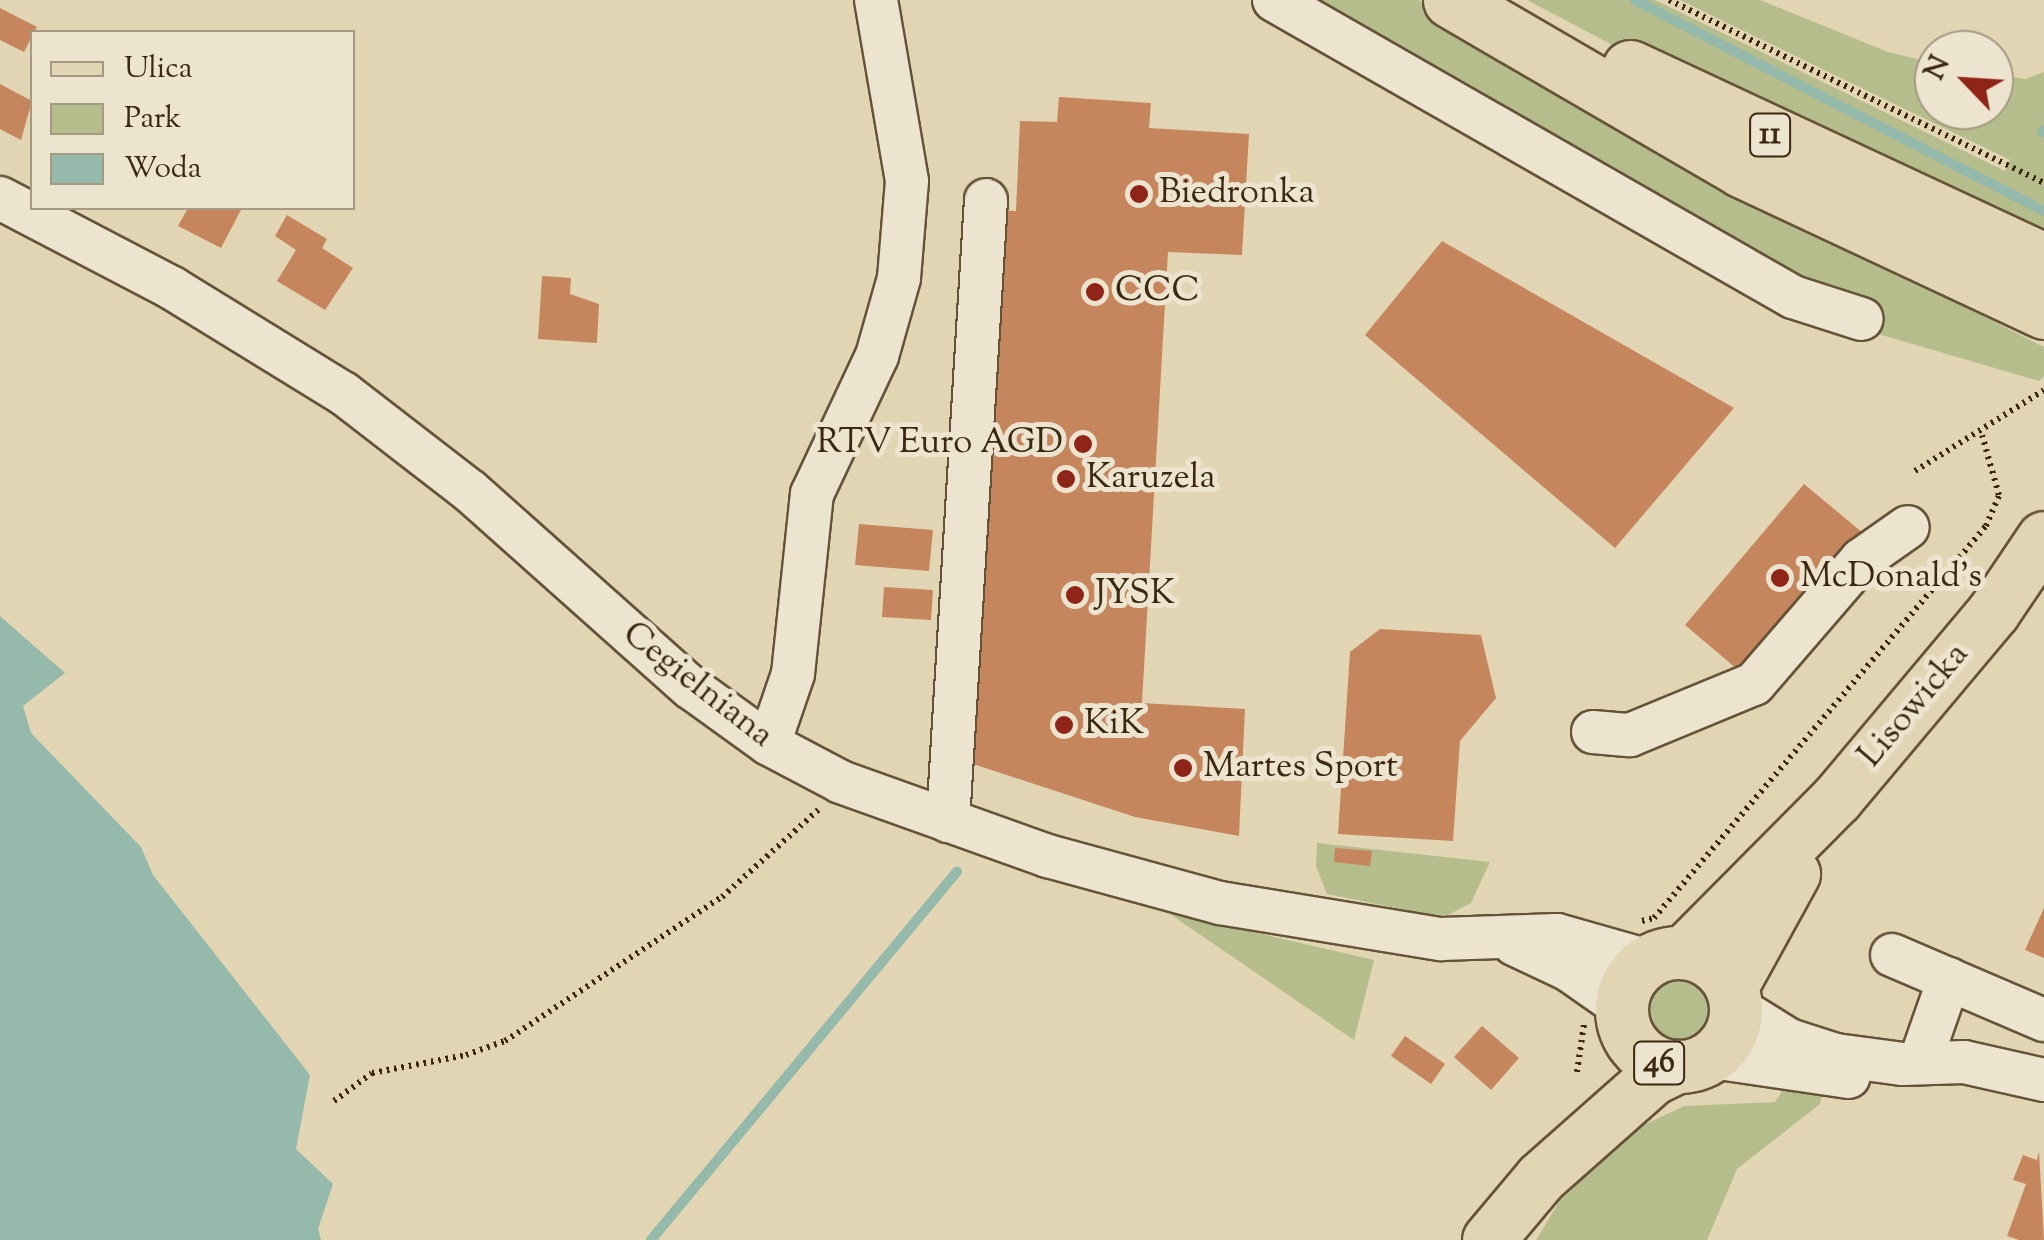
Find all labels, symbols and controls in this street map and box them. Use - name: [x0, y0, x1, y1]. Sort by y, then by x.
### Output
- legend: [30, 30, 355, 210]
- north arrow: [1914, 30, 2014, 130]
- text: Ulica: [124, 48, 193, 91]
- text: N: [1916, 50, 1961, 87]
- text: Park: [124, 98, 181, 141]
- road number: 11: [1748, 108, 1792, 162]
- text: Woda: [124, 148, 202, 191]
- place label: Biedronka: [1159, 173, 1315, 215]
- marker: Biedronka: [1128, 183, 1150, 205]
- place label: CCC: [1115, 271, 1200, 313]
- marker: CCC: [1084, 281, 1106, 303]
- place label: RTV Euro AGD: [817, 423, 1063, 465]
- marker: RTV Euro AGD: [1072, 433, 1094, 455]
- place label: Karuzela: [1086, 458, 1216, 500]
- marker: Karuzela: [1055, 468, 1077, 490]
- place label: McDonald's: [1800, 557, 1982, 599]
- marker: McDonald's: [1769, 567, 1791, 589]
- place label: JYSK: [1095, 574, 1175, 616]
- marker: JYSK: [1064, 584, 1086, 606]
- street label: Cegielniana: [613, 614, 781, 758]
- street label: Lisowicka: [1851, 635, 1979, 777]
- place label: KiK: [1084, 704, 1145, 746]
- marker: KiK: [1053, 714, 1075, 736]
- place label: Martes Sport: [1203, 747, 1398, 789]
- marker: Martes Sport: [1172, 757, 1194, 779]
- road number: 46: [1632, 1036, 1686, 1090]

